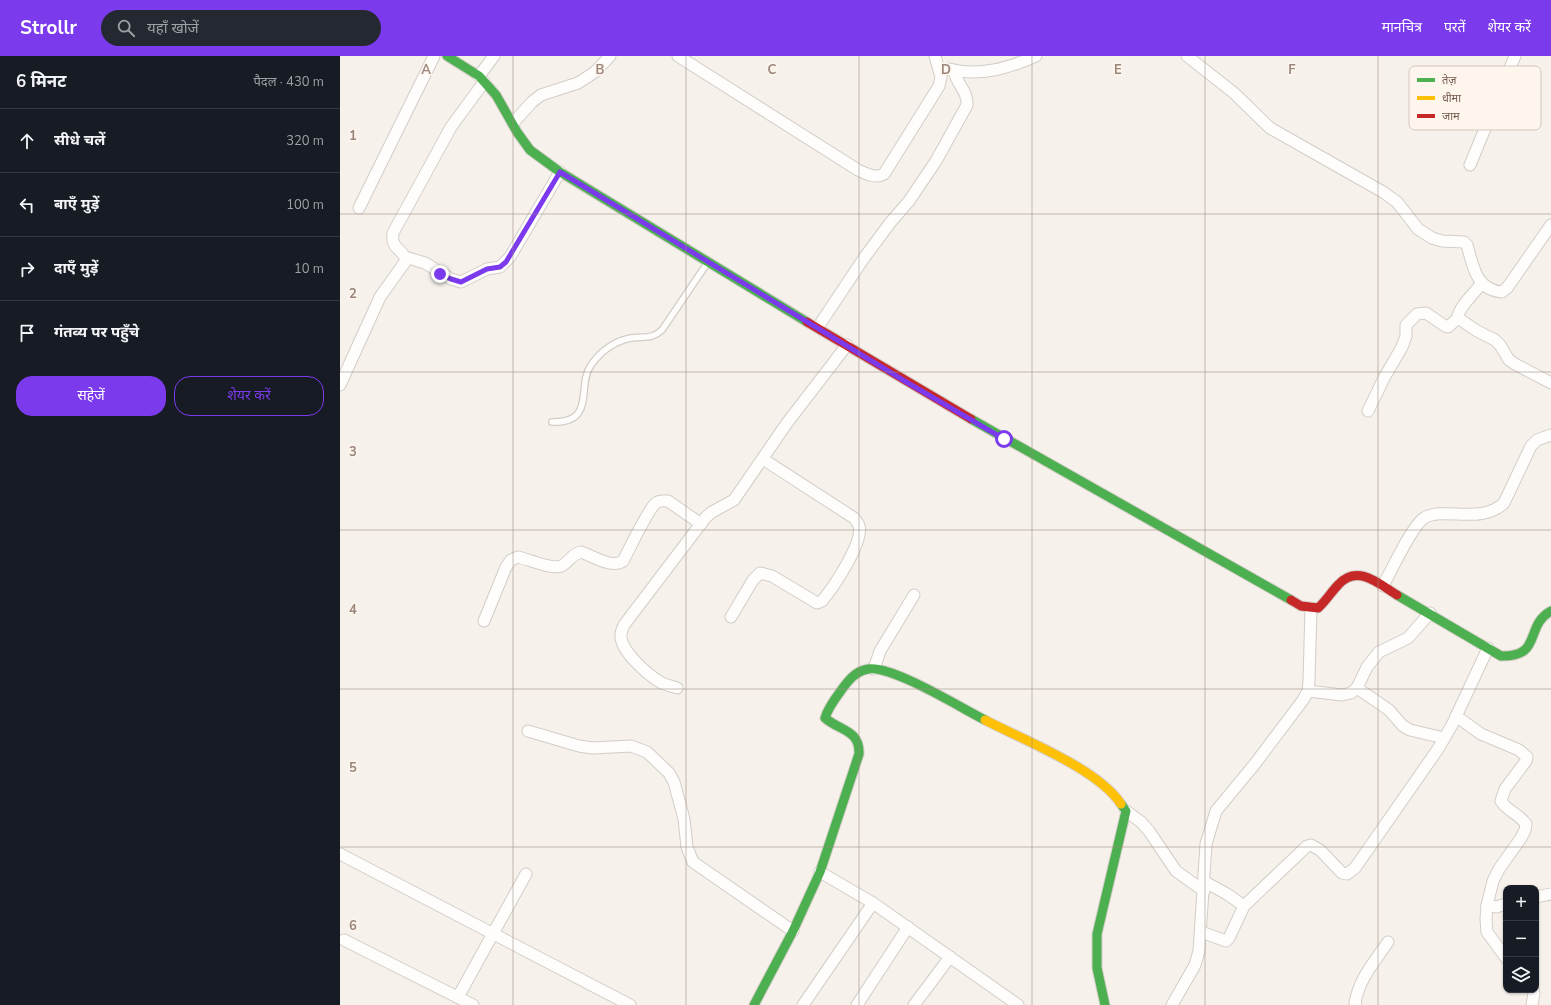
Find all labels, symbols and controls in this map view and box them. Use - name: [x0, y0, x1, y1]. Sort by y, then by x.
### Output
- search box: [101, 10, 381, 46]
- text: Strollr: [20, 15, 77, 41]
- icon: search: [115, 17, 137, 39]
- text: यहाँ खोजें: [147, 18, 199, 38]
- text: मानचित्र: [1382, 18, 1422, 37]
- text: परतें: [1444, 18, 1466, 37]
- text: शेयर करें: [1488, 18, 1531, 37]
- text: A: [421, 61, 431, 79]
- text: B: [596, 61, 605, 79]
- text: C: [768, 61, 777, 79]
- text: D: [941, 61, 951, 79]
- text: E: [1114, 61, 1122, 79]
- text: F: [1288, 61, 1296, 79]
- legend: [1409, 66, 1541, 130]
- text: 6 मिनट: [16, 70, 66, 93]
- text: पैदल · 430 m: [253, 73, 324, 91]
- text: तेज़: [1442, 73, 1457, 88]
- text: धीमा: [1442, 91, 1461, 106]
- text: जाम: [1442, 109, 1460, 124]
- text: 1: [349, 127, 357, 145]
- icon: ahead: [16, 130, 38, 152]
- text: सीधे चलें: [54, 130, 105, 150]
- text: 320 m: [286, 132, 324, 150]
- icon: left: [16, 194, 38, 216]
- text: बाएँ मुड़ें: [54, 194, 99, 214]
- text: 100 m: [286, 196, 324, 214]
- icon: right: [16, 258, 38, 280]
- text: दाएँ मुड़ें: [54, 258, 98, 278]
- text: 10 m: [294, 260, 324, 278]
- route end: [431, 265, 449, 283]
- text: 2: [349, 285, 357, 303]
- icon: arrive: [16, 322, 38, 344]
- text: गंतव्य पर पहुँचे: [54, 322, 139, 342]
- button: सहेजें: [16, 376, 166, 416]
- button: शेयर करें: [174, 376, 324, 416]
- route start: [995, 430, 1013, 448]
- text: 3: [349, 443, 357, 461]
- text: 4: [349, 601, 357, 619]
- text: 5: [349, 759, 357, 777]
- map controls: [1503, 885, 1539, 993]
- button: +: [1503, 885, 1539, 921]
- text: 6: [349, 917, 357, 935]
- button: −: [1503, 921, 1539, 957]
- button: layers: [1503, 957, 1539, 993]

